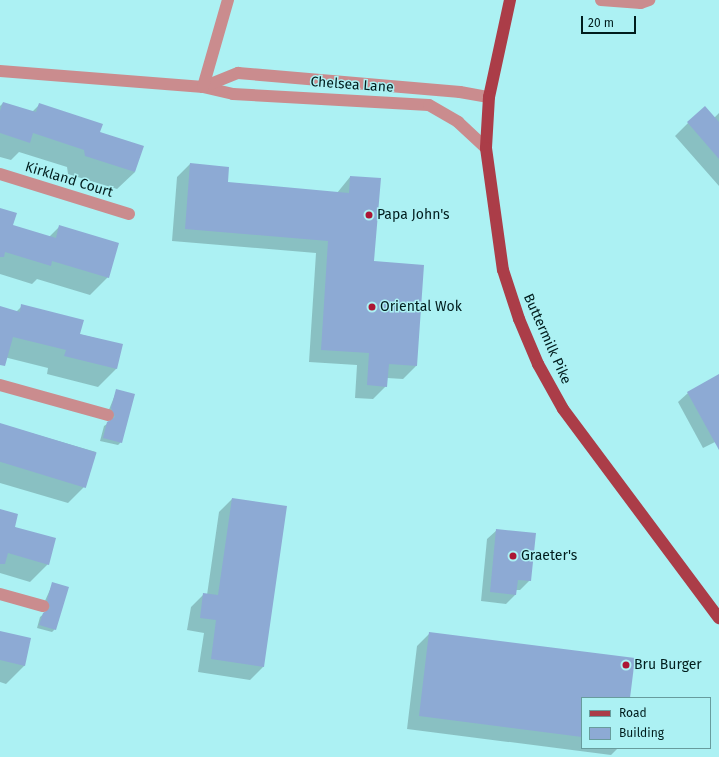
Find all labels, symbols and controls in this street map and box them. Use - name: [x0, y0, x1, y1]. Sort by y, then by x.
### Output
- scale bar: [583, 8, 638, 34]
- text: 20 m: [588, 16, 614, 30]
- street label: Chelsea Lane: [310, 74, 394, 96]
- street label: Kirkland Court: [23, 159, 115, 201]
- place label: Papa John's: [377, 207, 450, 223]
- marker: Papa John's: [364, 210, 374, 220]
- street label: Buttermilk Pike: [520, 291, 574, 387]
- place label: Oriental Wok: [380, 299, 462, 315]
- marker: Oriental Wok: [367, 302, 377, 312]
- place label: Graeter's: [521, 548, 577, 564]
- marker: Graeter's: [508, 551, 518, 561]
- place label: Bru Burger: [634, 657, 702, 673]
- marker: Bru Burger: [621, 660, 631, 670]
- legend: [581, 697, 711, 749]
- text: Road: [619, 706, 647, 720]
- text: Building: [619, 726, 664, 740]

